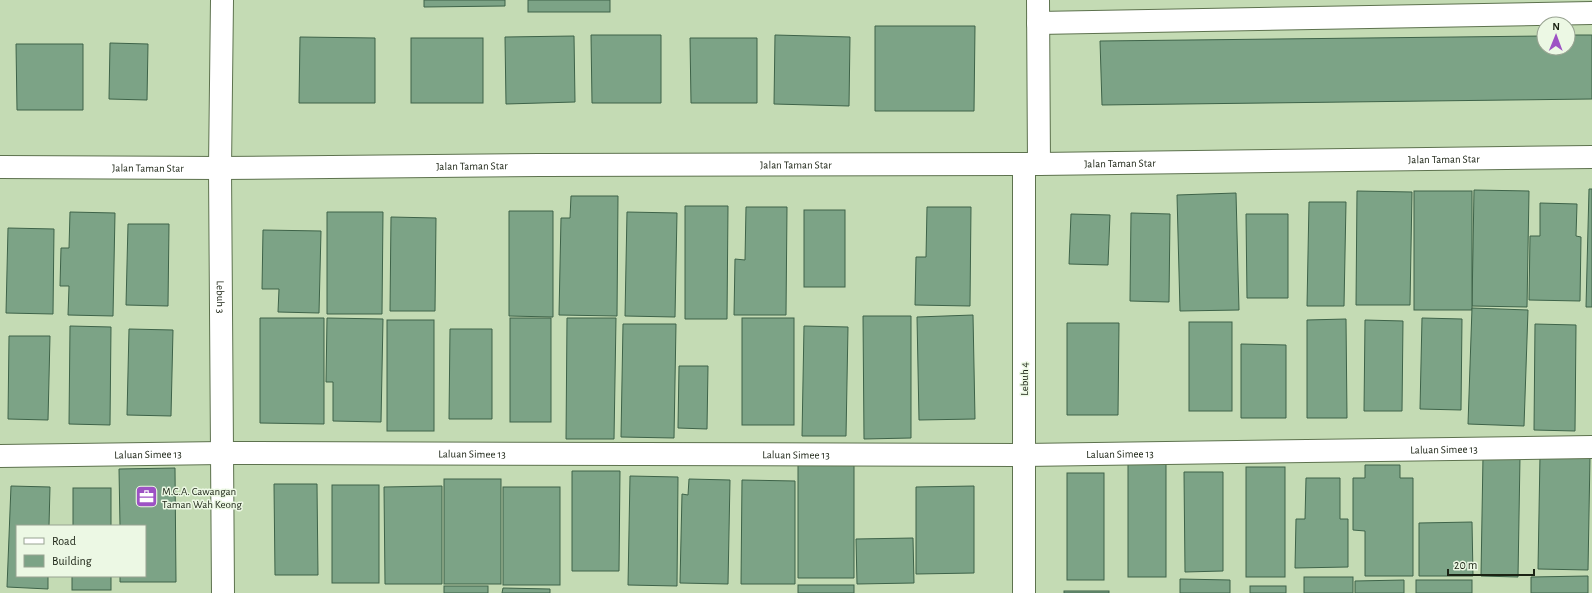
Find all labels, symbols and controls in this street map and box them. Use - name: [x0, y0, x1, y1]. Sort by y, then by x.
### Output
- north arrow: [1536, 16, 1576, 56]
- text: N: [1552, 21, 1560, 32]
- street label: Jalan Taman Star: [1408, 153, 1480, 165]
- street label: Jalan Taman Star: [1084, 158, 1156, 169]
- street label: Jalan Taman Star: [760, 159, 832, 171]
- street label: Jalan Taman Star: [436, 160, 508, 172]
- street label: Jalan Taman Star: [112, 163, 184, 174]
- street label: Lebuh 3: [215, 280, 226, 314]
- street label: Lebuh 4: [1019, 362, 1030, 396]
- street label: Laluan Simee 13: [1410, 444, 1478, 456]
- street label: Laluan Simee 13: [1086, 448, 1154, 460]
- street label: Laluan Simee 13: [114, 449, 182, 460]
- street label: Laluan Simee 13: [438, 449, 506, 460]
- street label: Laluan Simee 13: [762, 449, 830, 461]
- office icon: M.C.A. Cawangan Taman Wah Keong: [134, 484, 160, 510]
- place label: M.C.A. Cawangan Taman Wah Keong: [162, 486, 243, 510]
- legend: [16, 525, 146, 577]
- text: Road: [52, 535, 76, 547]
- scale bar: [1448, 551, 1534, 577]
- text: Building: [52, 555, 92, 567]
- text: 20 m: [1454, 559, 1477, 571]

